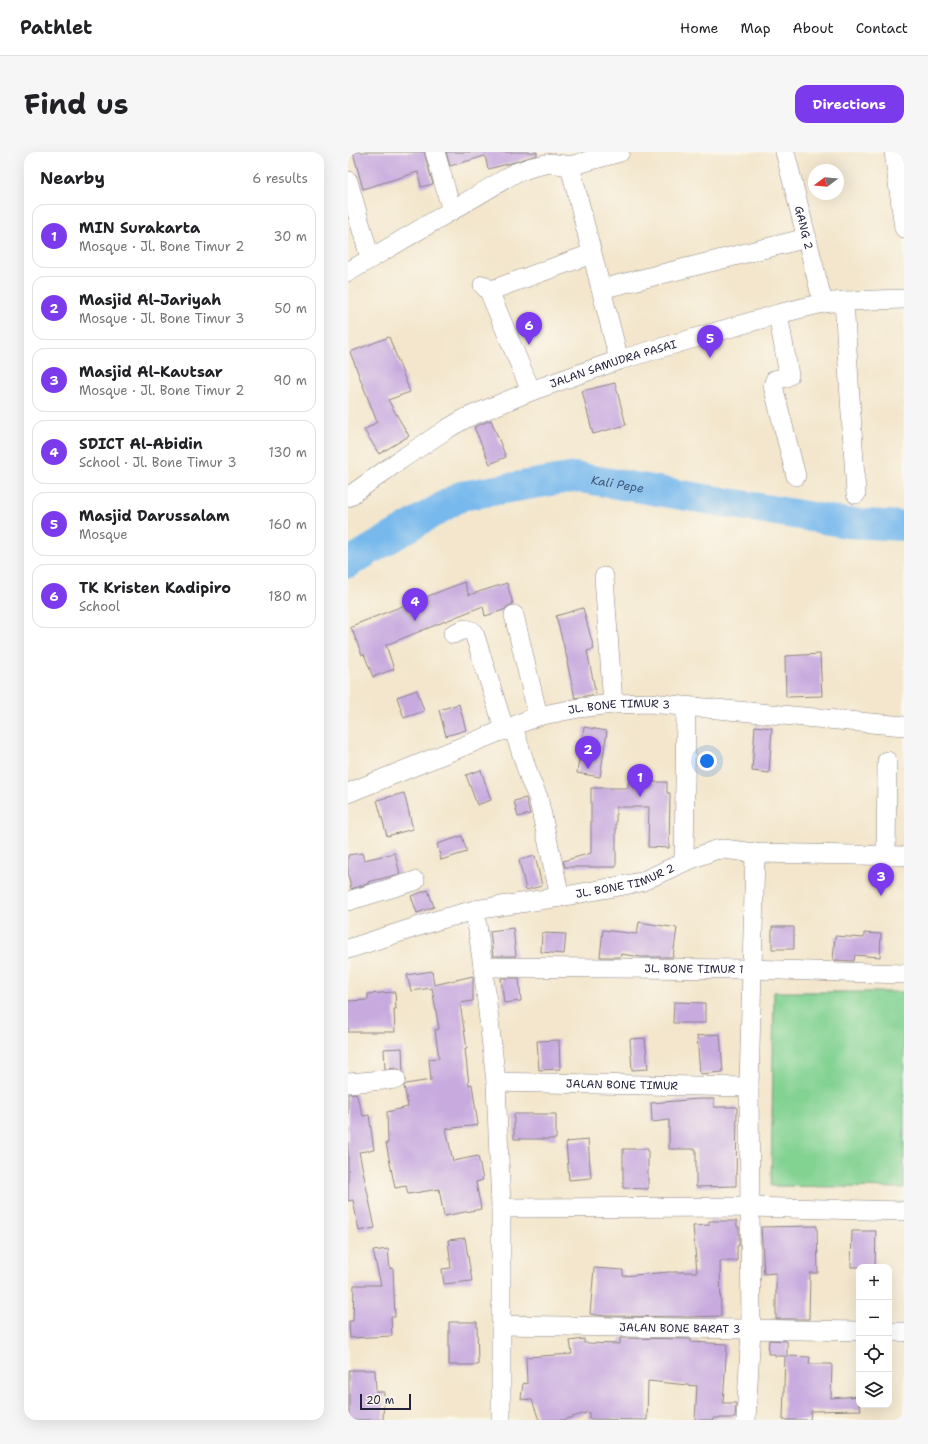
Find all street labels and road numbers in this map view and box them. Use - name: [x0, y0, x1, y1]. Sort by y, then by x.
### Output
- street label: GANG 2: [791, 204, 816, 251]
- street label: JALAN SAMUDRA PASAI: [548, 337, 678, 392]
- street label: JL. BONE TIMUR 3: [567, 696, 671, 718]
- street label: JL. BONE TIMUR 2: [574, 861, 677, 902]
- street label: JL. BONE TIMUR 1: [644, 961, 744, 977]
- street label: JALAN BONE TIMUR: [566, 1076, 679, 1094]
- street label: JALAN BONE BARAT 3: [619, 1320, 741, 1337]

